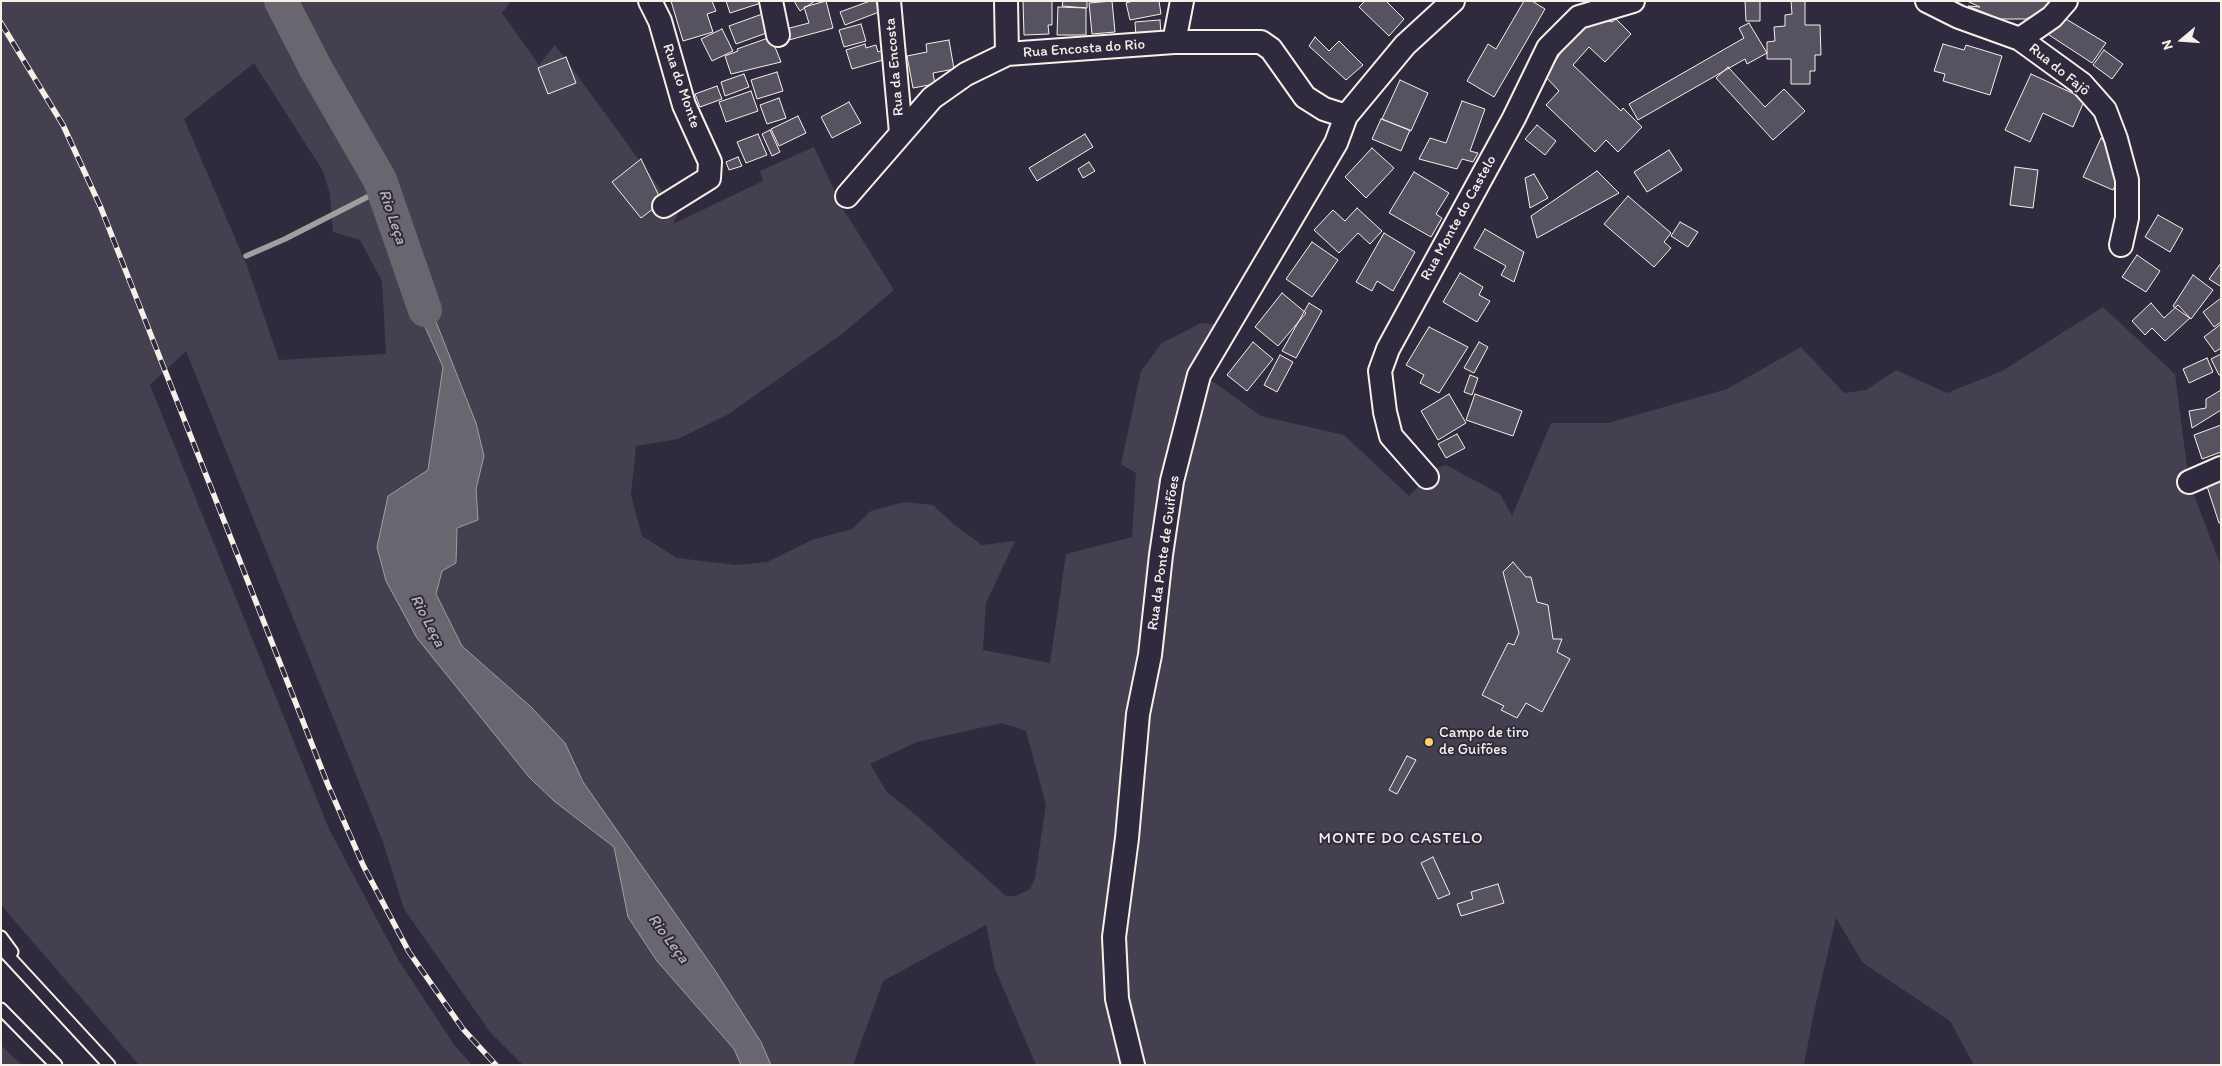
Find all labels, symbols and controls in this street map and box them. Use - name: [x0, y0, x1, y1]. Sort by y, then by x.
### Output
- north arrow: [2157, 15, 2207, 65]
- street label: Rua da Encosta: [882, 17, 908, 117]
- street label: Rua Encosta do Rio: [1022, 36, 1146, 62]
- text: N: [2158, 38, 2177, 52]
- street label: Rua do Fajô: [2025, 40, 2093, 100]
- street label: Rua do Monte: [658, 41, 704, 131]
- street label: Rua Monte do Castelo: [1417, 152, 1501, 284]
- water label: Rio Leça: [374, 187, 410, 247]
- street label: Rua da Ponte de Guifões: [1144, 474, 1184, 632]
- water label: Rio Leça: [405, 592, 449, 650]
- place label: Campo de tiro de Guifões: [1439, 724, 1529, 759]
- marker: Campo de tiro de Guifões: [1423, 736, 1435, 748]
- district label: MONTE DO CASTELO: [1316, 829, 1486, 849]
- water label: Rio Leça: [643, 911, 693, 967]

